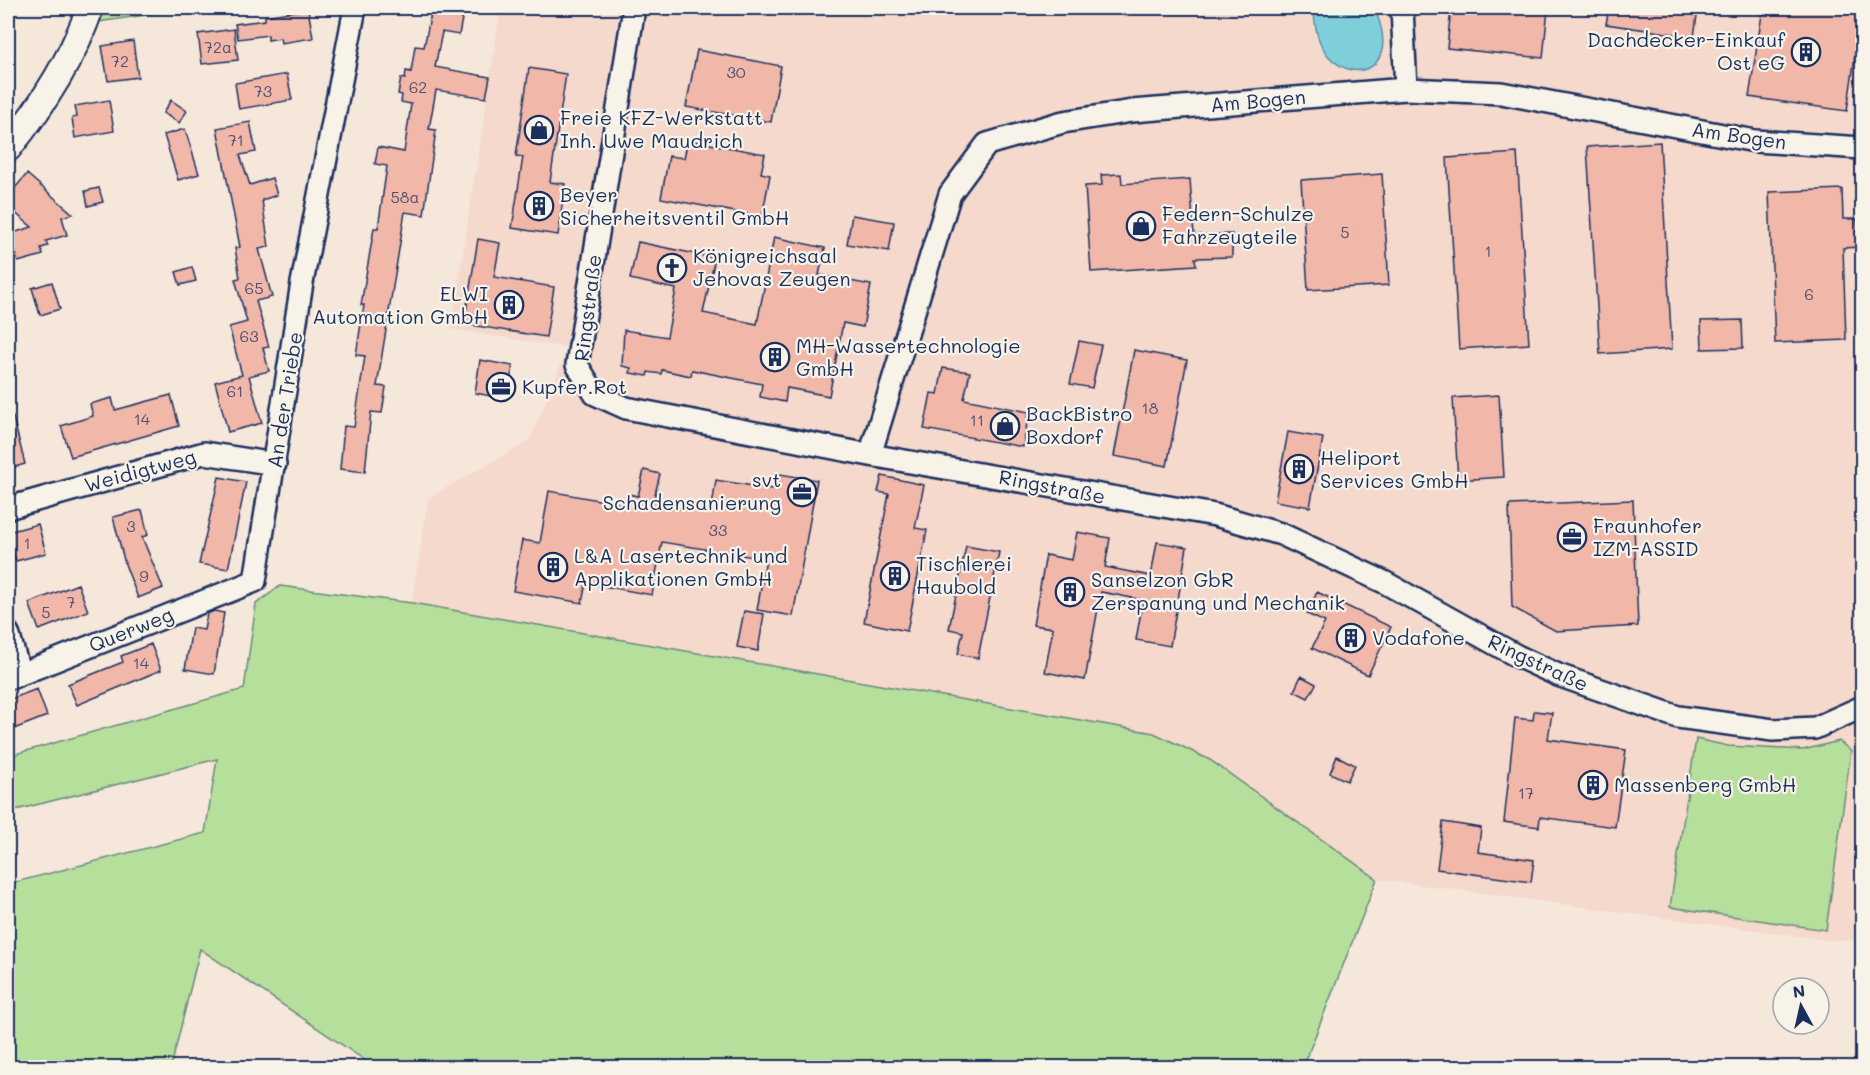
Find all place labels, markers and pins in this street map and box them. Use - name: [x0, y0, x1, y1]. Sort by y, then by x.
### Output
- place label: Dachdecker-Einkauf Ost eG: [1587, 26, 1786, 75]
- building icon: Dachdecker-Einkauf Ost eG: [1790, 36, 1822, 68]
- place label: Freie KFZ-Werkstatt Inh. Uwe Maudrich: [560, 104, 763, 153]
- shop icon: Freie KFZ-Werkstatt Inh. Uwe Maudrich: [523, 114, 555, 146]
- place label: Beyer Sicherheitsventil GmbH: [560, 181, 789, 230]
- building icon: Beyer Sicherheitsventil GmbH: [523, 190, 555, 222]
- place label: Federn-Schulze Fahrzeugteile: [1162, 200, 1314, 249]
- shop icon: Federn-Schulze Fahrzeugteile: [1125, 210, 1157, 242]
- place label: Königreichsaal Jehovas Zeugen: [693, 242, 851, 291]
- church icon: Königreichsaal Jehovas Zeugen: [656, 252, 688, 284]
- place label: ELWI Automation GmbH: [312, 280, 488, 329]
- building icon: ELWI Automation GmbH: [493, 289, 525, 321]
- place label: MH-Wassertechnologie GmbH: [796, 332, 1021, 381]
- building icon: MH-Wassertechnologie GmbH: [759, 341, 791, 373]
- office icon: Kupfer.Rot: [485, 371, 517, 403]
- place label: Kupfer.Rot: [522, 373, 627, 399]
- place label: BackBistro Boxdorf: [1026, 400, 1132, 449]
- shop icon: BackBistro Boxdorf: [989, 410, 1021, 442]
- place label: Heliport Services GmbH: [1320, 444, 1468, 493]
- building icon: Heliport Services GmbH: [1283, 453, 1315, 485]
- place label: svt Schadensanierung: [603, 466, 781, 515]
- office icon: svt Schadensanierung: [786, 476, 818, 508]
- place label: Fraunhofer IZM-ASSID: [1593, 512, 1702, 561]
- office icon: Fraunhofer IZM-ASSID: [1556, 521, 1588, 553]
- place label: L&A Lasertechnik und Applikationen GmbH: [574, 542, 787, 591]
- place label: Tischlerei Haubold: [916, 550, 1012, 599]
- building icon: L&A Lasertechnik und Applikationen GmbH: [537, 551, 569, 583]
- building icon: Tischlerei Haubold: [879, 560, 911, 592]
- place label: Sanselzon GbR Zerspanung und Mechanik: [1091, 566, 1345, 615]
- building icon: Sanselzon GbR Zerspanung und Mechanik: [1054, 576, 1086, 608]
- building icon: Vodafone: [1335, 622, 1367, 654]
- place label: Vodafone: [1372, 624, 1465, 650]
- building icon: Massenberg GmbH: [1577, 769, 1609, 801]
- place label: Massenberg GmbH: [1614, 771, 1796, 797]

